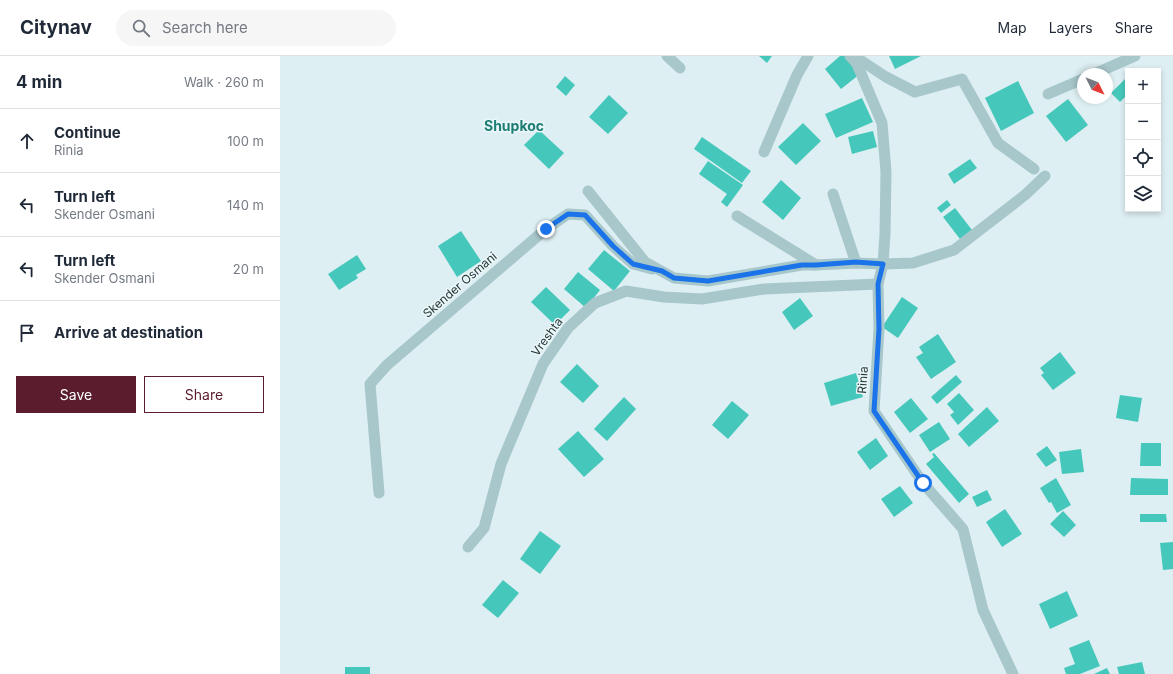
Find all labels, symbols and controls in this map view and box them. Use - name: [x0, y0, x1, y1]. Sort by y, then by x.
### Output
- search box: [116, 10, 396, 46]
- text: Citynav: [20, 16, 92, 39]
- icon: search: [130, 17, 152, 39]
- text: Search here: [162, 18, 248, 37]
- text: Map: [998, 19, 1027, 36]
- text: Layers: [1049, 19, 1093, 36]
- text: Share: [1115, 19, 1153, 36]
- north arrow: [1077, 68, 1113, 104]
- map controls: [1125, 68, 1161, 212]
- button: +: [1125, 68, 1161, 104]
- text: 4 min: [16, 72, 62, 92]
- text: Walk · 260 m: [184, 74, 264, 90]
- button: −: [1125, 104, 1161, 140]
- district label: Shupkoc: [484, 117, 544, 134]
- text: Continue: [54, 123, 121, 142]
- icon: ahead: [16, 130, 38, 152]
- text: 100 m: [227, 133, 264, 149]
- button: locate: [1125, 140, 1161, 176]
- text: Rinia: [54, 142, 84, 158]
- button: layers: [1125, 176, 1161, 212]
- text: Turn left: [54, 187, 115, 206]
- icon: left: [16, 194, 38, 216]
- text: 140 m: [227, 197, 264, 213]
- text: Skender Osmani: [54, 206, 155, 222]
- route end: [537, 220, 555, 238]
- street label: Skender Osmani: [420, 248, 500, 321]
- text: Turn left: [54, 251, 115, 270]
- icon: left: [16, 258, 38, 280]
- text: 20 m: [233, 261, 264, 277]
- text: Skender Osmani: [54, 270, 155, 286]
- street label: Vreshta: [528, 315, 566, 359]
- icon: arrive: [16, 322, 38, 344]
- text: Arrive at destination: [54, 323, 203, 342]
- street label: Rinia: [854, 366, 871, 394]
- button: Save: [16, 376, 136, 413]
- button: Share: [144, 376, 264, 413]
- route start: [914, 474, 932, 492]

